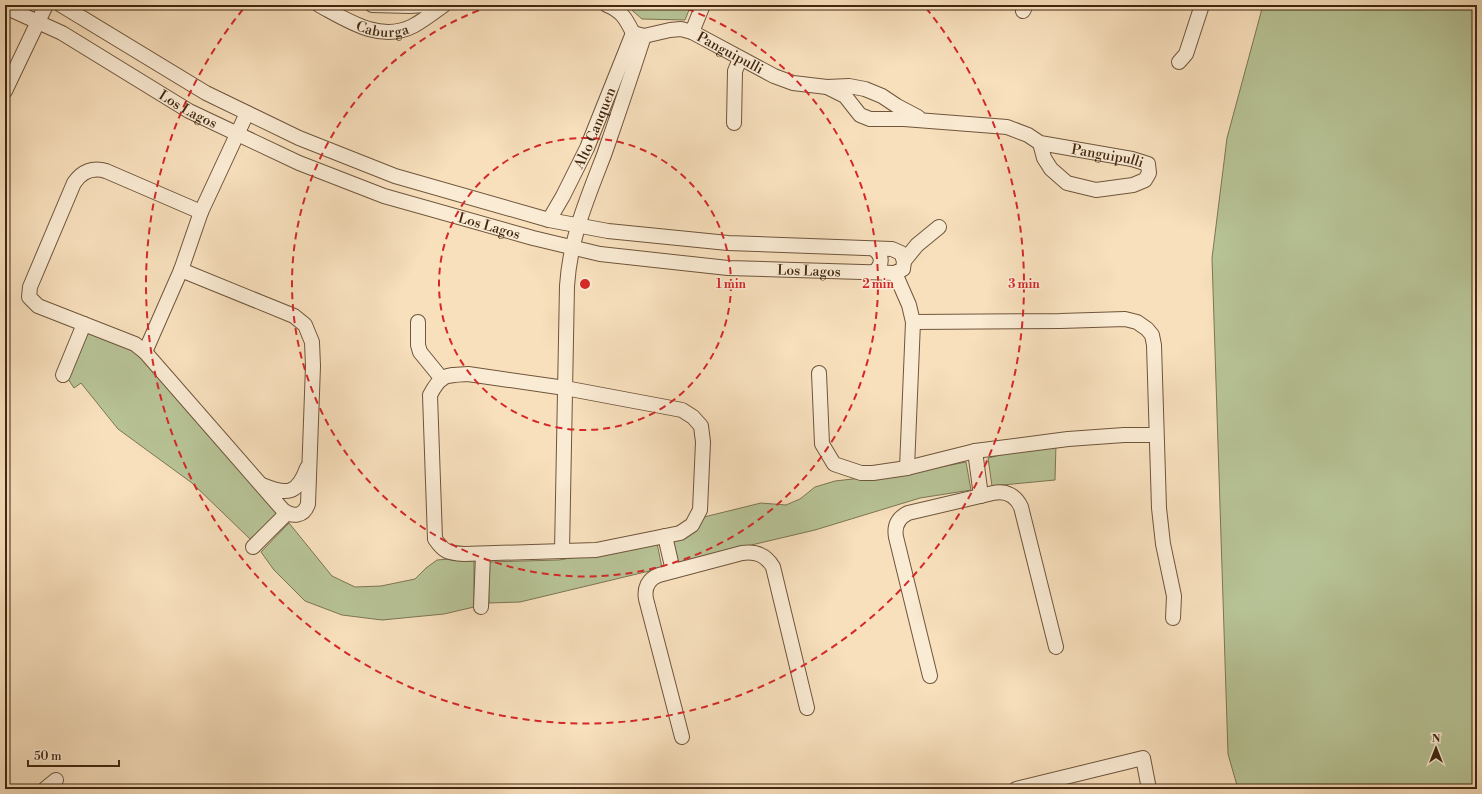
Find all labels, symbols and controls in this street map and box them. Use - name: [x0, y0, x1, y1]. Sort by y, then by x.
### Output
- street label: Caburga: [353, 17, 412, 42]
- street label: Panguipulli: [693, 28, 767, 79]
- street label: Alto Canquen: [570, 84, 621, 173]
- street label: Los Lagos: [155, 87, 220, 133]
- street label: Panguipulli: [1070, 141, 1146, 172]
- street label: Los Lagos: [456, 209, 522, 244]
- street label: Los Lagos: [777, 261, 841, 281]
- centre of rings: [578, 277, 592, 291]
- text: 1 min: [716, 277, 747, 292]
- text: 2 min: [862, 277, 894, 292]
- text: 3 min: [1008, 277, 1040, 292]
- north arrow: [1416, 728, 1456, 768]
- text: N: [1432, 732, 1441, 746]
- scale bar: [28, 742, 119, 768]
- text: 50 m: [34, 749, 62, 764]

